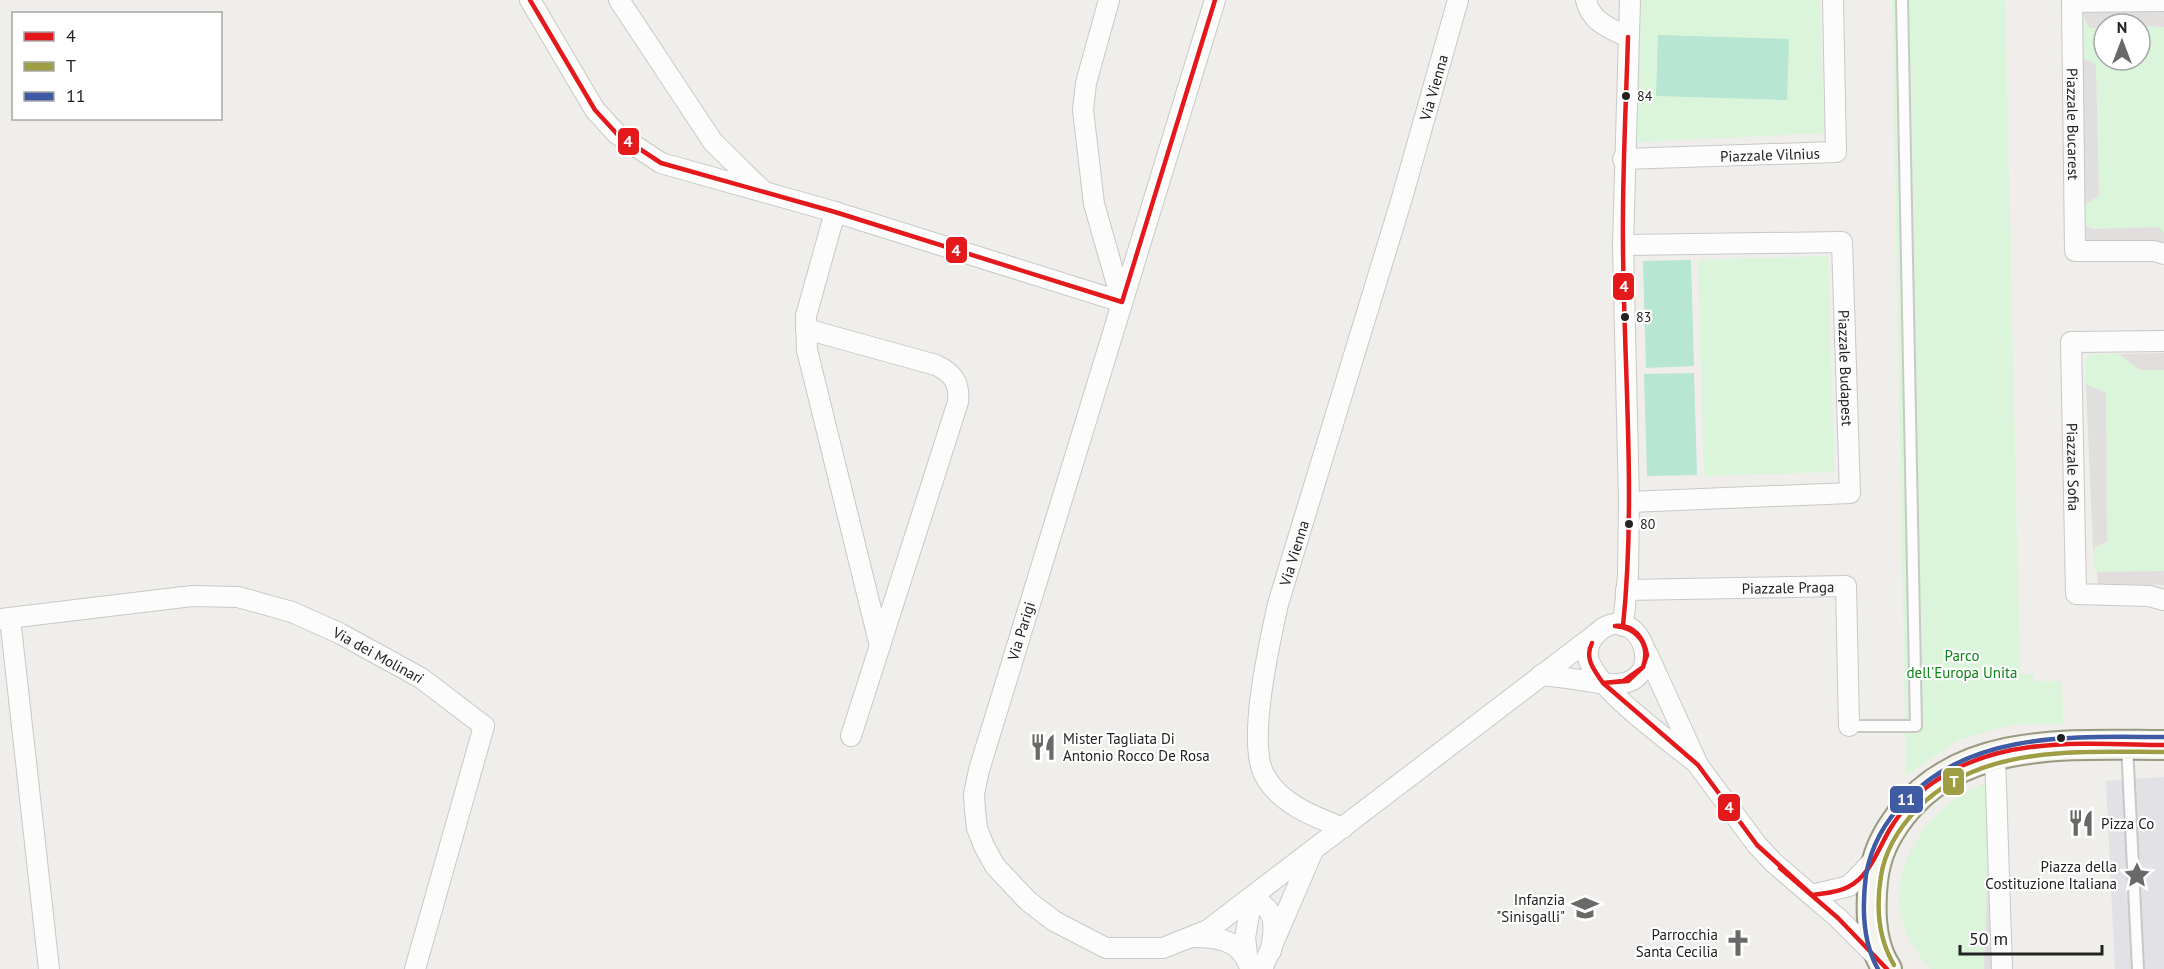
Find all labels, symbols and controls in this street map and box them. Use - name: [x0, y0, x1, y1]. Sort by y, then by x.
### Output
- legend: [12, 12, 222, 120]
- north arrow: [2092, 12, 2152, 72]
- text: N: [2117, 17, 2127, 37]
- text: 4: [66, 24, 76, 47]
- street label: Via Vienna: [1415, 52, 1452, 123]
- text: T: [66, 54, 76, 77]
- street label: Piazzale Bucarest: [2063, 68, 2084, 180]
- text: 11: [66, 84, 86, 107]
- place label: 84: [1637, 87, 1653, 105]
- marker: 84: [1620, 90, 1632, 102]
- line badge: 4: [617, 127, 640, 156]
- text: 4: [623, 131, 633, 151]
- street label: Piazzale Vilnius: [1720, 143, 1820, 165]
- line badge: 4: [945, 236, 968, 264]
- text: 4: [951, 240, 961, 260]
- line badge: 4: [1612, 272, 1635, 301]
- text: 4: [1619, 276, 1629, 296]
- place label: 83: [1636, 308, 1651, 326]
- street label: Piazzale Budapest: [1835, 309, 1857, 426]
- marker: 83: [1619, 311, 1631, 323]
- street label: Piazzale Sofia: [2063, 423, 2084, 511]
- place label: 80: [1640, 515, 1656, 533]
- street label: Via Vienna: [1274, 518, 1313, 589]
- marker: 80: [1623, 518, 1635, 530]
- street label: Piazzale Praga: [1741, 577, 1835, 597]
- street label: Via Parigi: [1003, 599, 1039, 664]
- street label: Via dei Molinari: [329, 622, 428, 687]
- park label: Parco dell'Europa Unita: [1906, 646, 2018, 682]
- place label: Mister Tagliata Di Antonio Rocco De Rosa: [1063, 729, 1210, 765]
- restaurant icon: Mister Tagliata Di Antonio Rocco De Rosa: [1028, 732, 1058, 762]
- unlabelled marker: [2055, 732, 2067, 744]
- line badge: T: [1942, 767, 1965, 796]
- text: T: [1949, 771, 1959, 791]
- line badge: 11: [1889, 785, 1924, 814]
- text: 11: [1897, 789, 1915, 809]
- line badge: 4: [1717, 793, 1741, 822]
- text: 4: [1724, 797, 1734, 817]
- restaurant icon: Pizza Co: [2066, 808, 2096, 838]
- place label: Pizza Co: [2101, 814, 2154, 833]
- place label: Piazza della Costituzione Italiana: [1985, 857, 2117, 893]
- place icon: Piazza della Costituzione Italiana: [2122, 860, 2152, 890]
- place label: Infanzia "Sinisgalli": [1496, 890, 1565, 926]
- school or university icon: Infanzia "Sinisgalli": [1570, 893, 1600, 923]
- scale bar: [1960, 918, 2102, 956]
- place label: Parrocchia Santa Cecilia: [1636, 925, 1718, 961]
- text: 50 m: [1969, 927, 2008, 950]
- church icon: Parrocchia Santa Cecilia: [1723, 928, 1753, 958]

